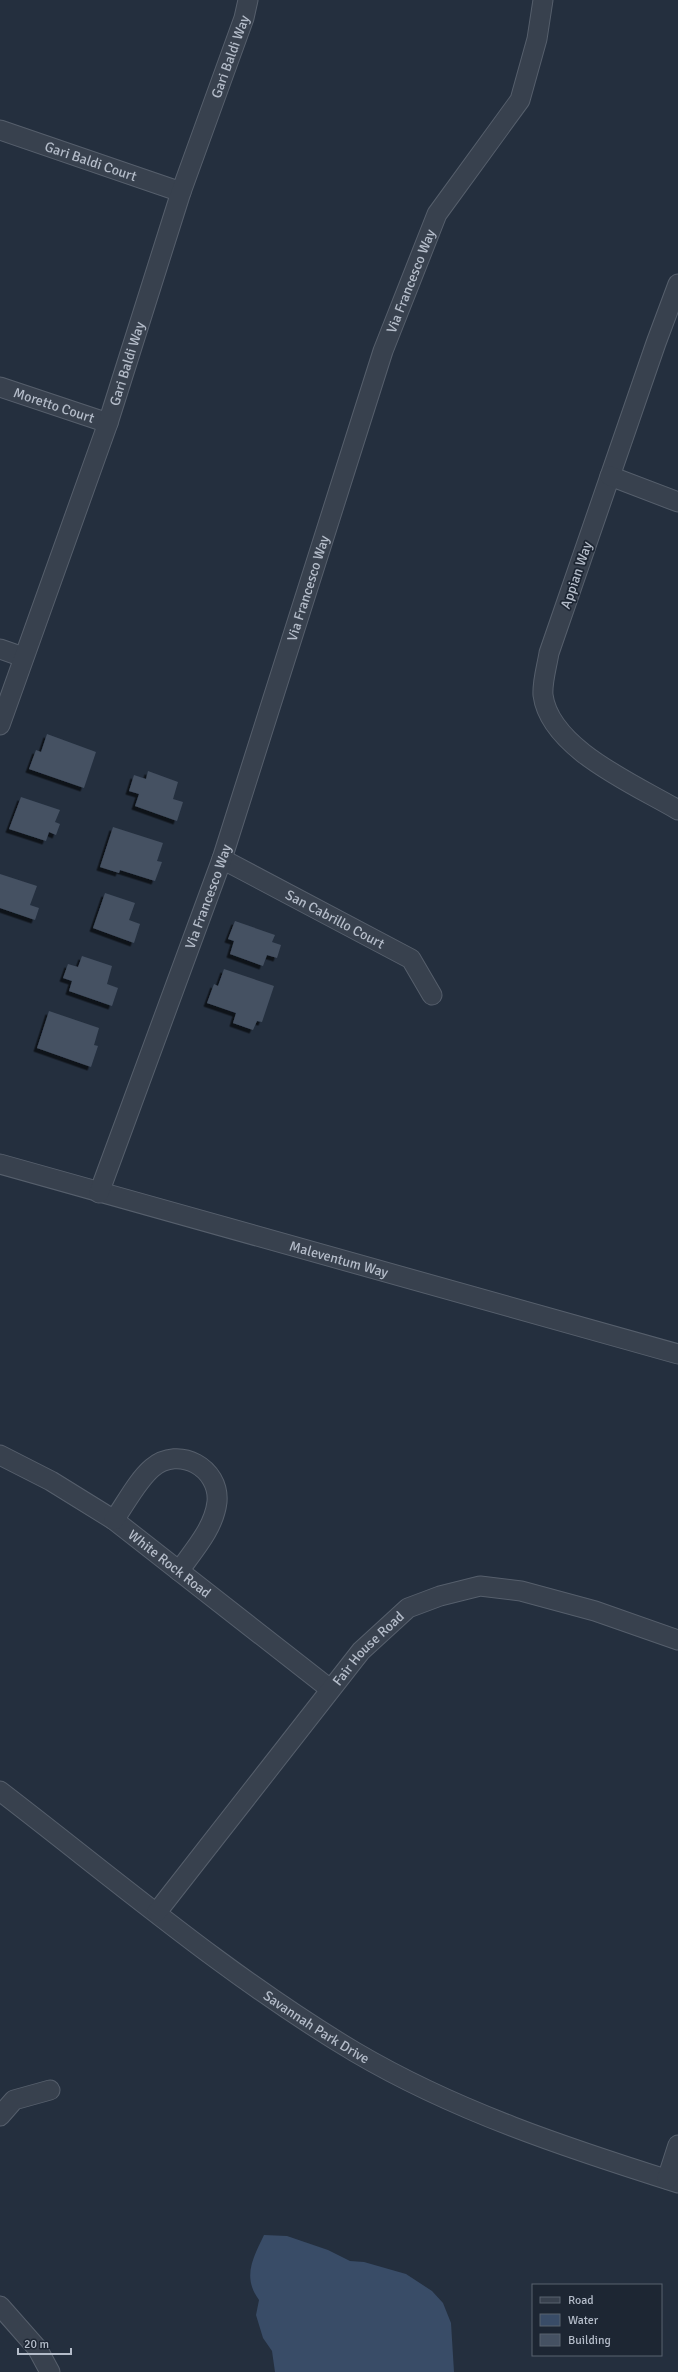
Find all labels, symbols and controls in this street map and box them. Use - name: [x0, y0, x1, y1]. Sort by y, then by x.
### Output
- street label: Gari Baldi Way: [208, 12, 253, 101]
- street label: Gari Baldi Court: [43, 138, 139, 185]
- street label: Via Francesco Way: [383, 226, 439, 336]
- street label: Gari Baldi Way: [106, 319, 149, 408]
- street label: Moretto Court: [11, 384, 97, 427]
- street label: Via Francesco Way: [284, 533, 333, 643]
- street label: Appian Way: [557, 539, 596, 611]
- street label: Via Francesco Way: [182, 842, 235, 951]
- street label: San Cabrillo Court: [282, 886, 387, 953]
- street label: Maleventum Way: [287, 1238, 391, 1282]
- street label: White Rock Road: [125, 1526, 214, 1602]
- street label: Fair House Road: [329, 1608, 408, 1689]
- street label: Savannah Park Drive: [260, 1987, 372, 2068]
- legend: [532, 2284, 662, 2356]
- text: Road: [568, 2293, 594, 2308]
- text: Water: [568, 2313, 599, 2328]
- scale bar: [18, 2330, 71, 2356]
- text: Building: [568, 2333, 611, 2348]
- text: 20 m: [24, 2337, 49, 2352]

